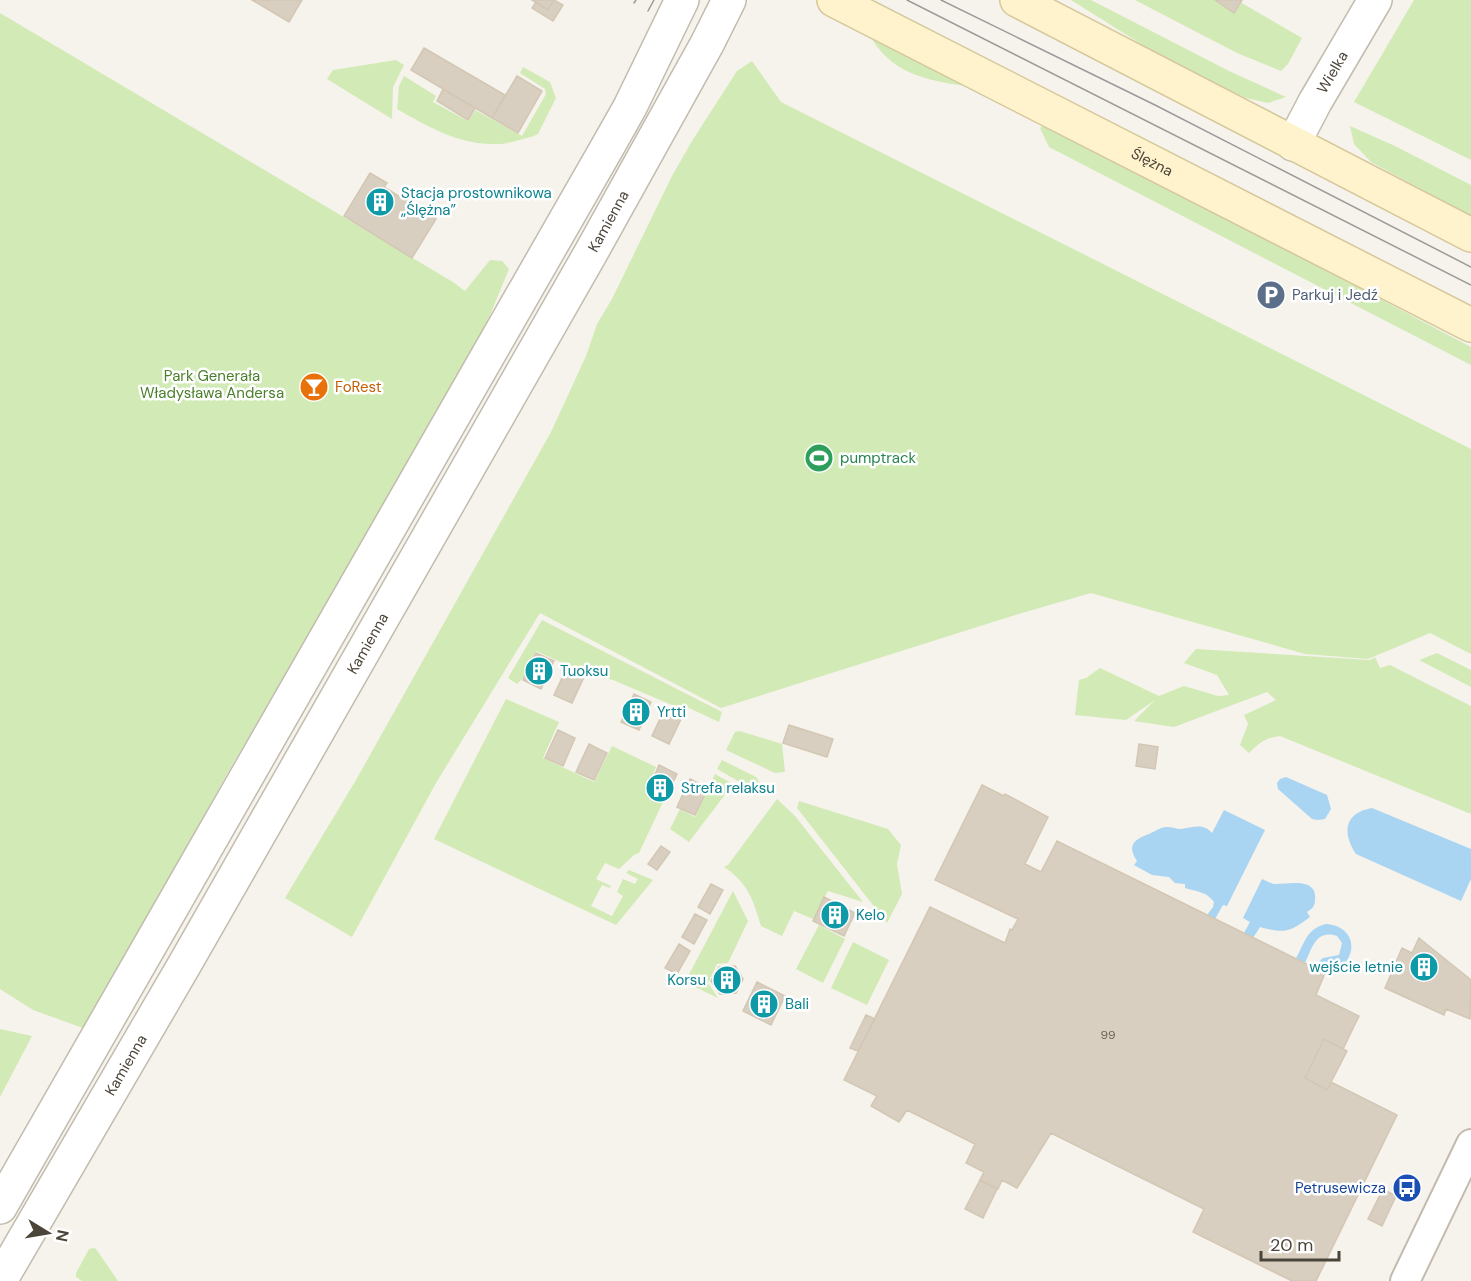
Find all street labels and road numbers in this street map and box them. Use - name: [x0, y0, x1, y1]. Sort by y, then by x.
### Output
- street label: Wielka: [1312, 47, 1353, 97]
- street label: Ślężna: [1128, 143, 1176, 181]
- street label: Kamienna: [583, 187, 634, 256]
- street label: Kamienna: [342, 609, 393, 678]
- street label: Kamienna: [100, 1031, 152, 1099]

